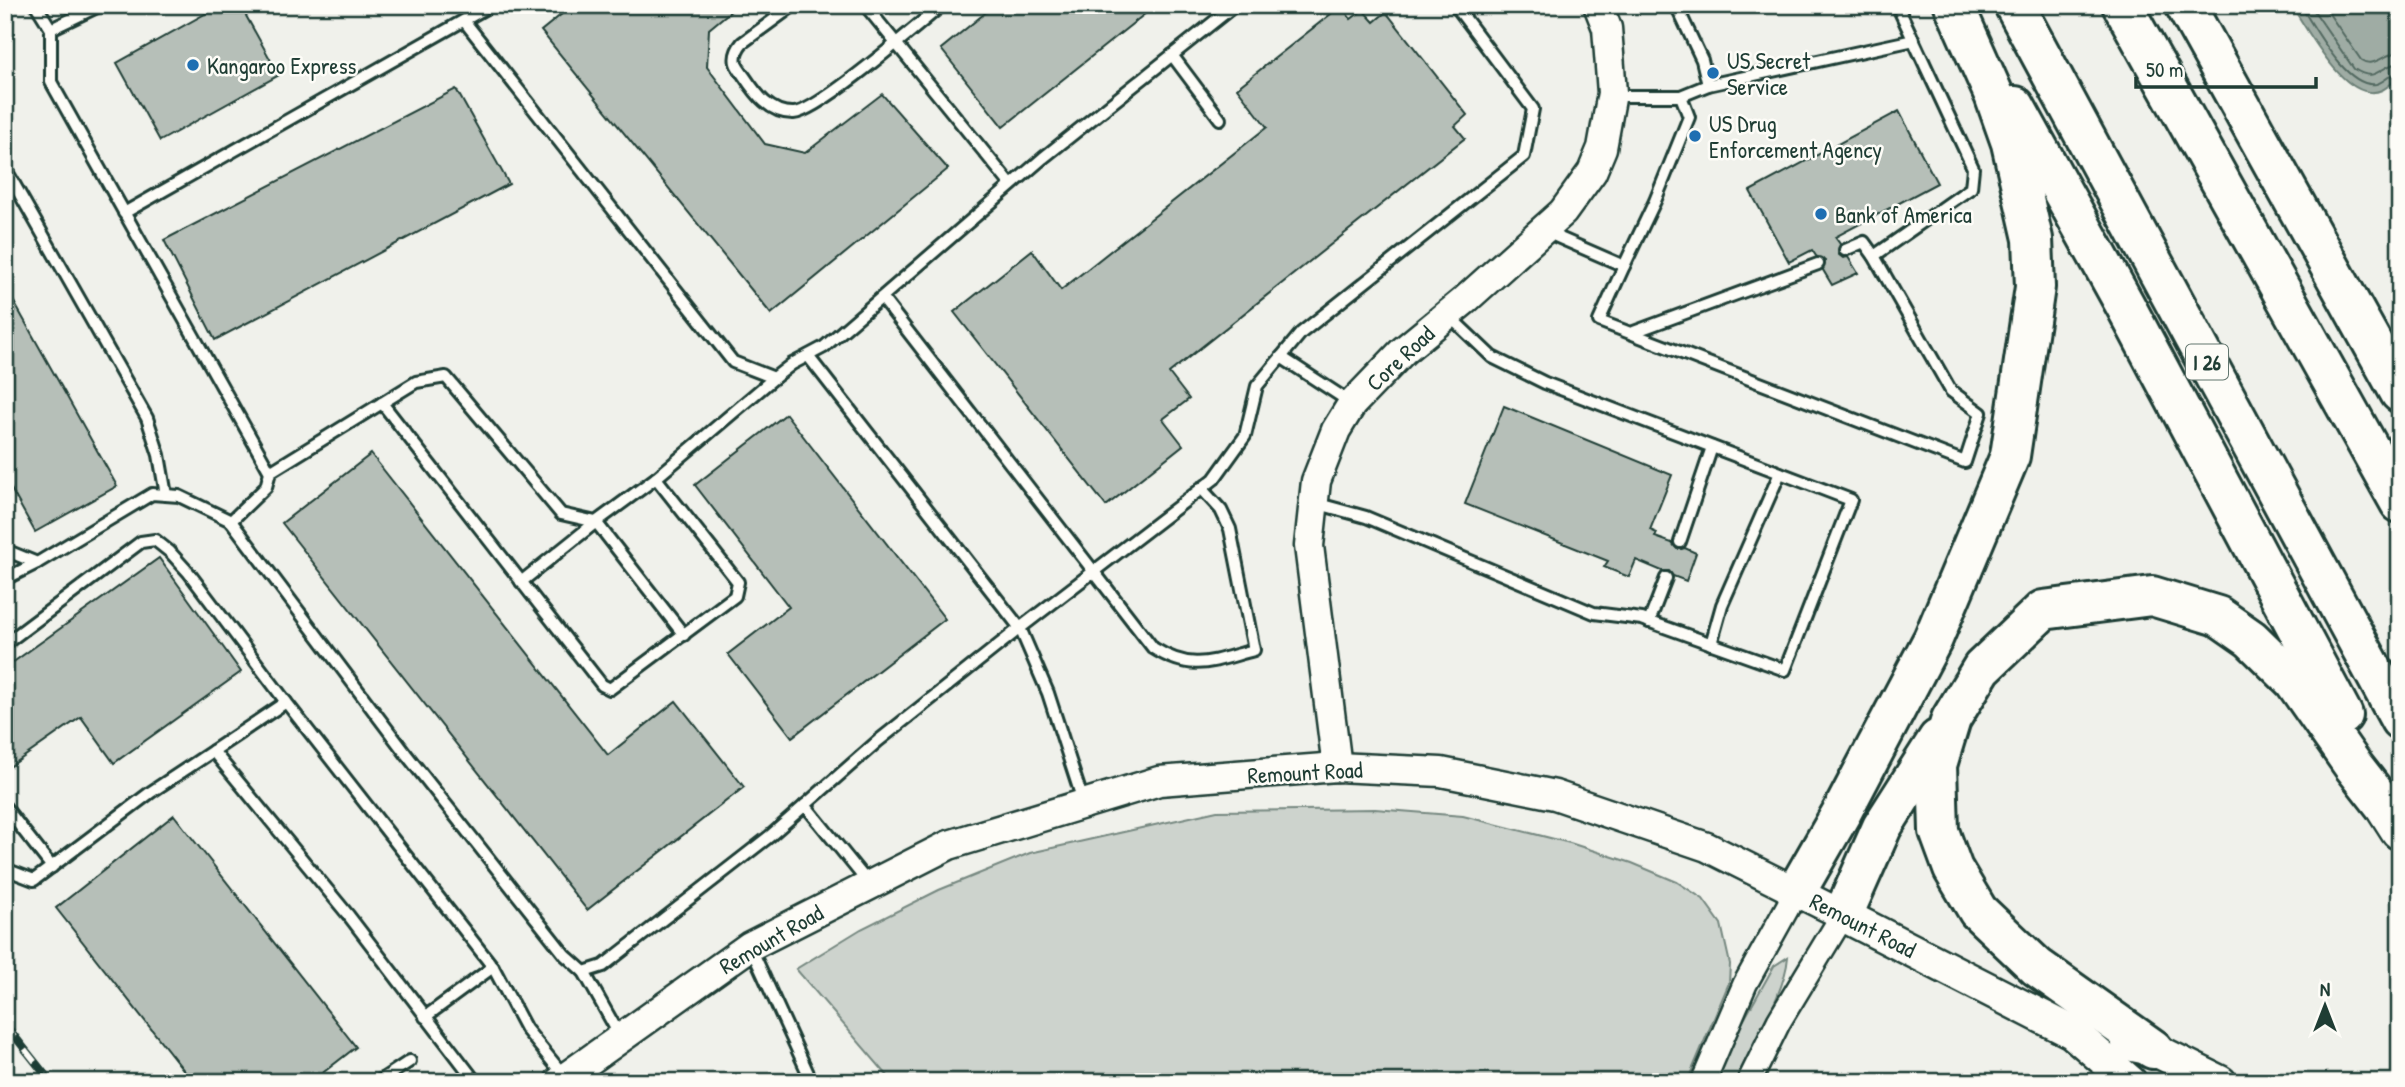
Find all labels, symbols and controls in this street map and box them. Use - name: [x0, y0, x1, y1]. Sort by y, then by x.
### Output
- place label: US Secret Service: [1727, 45, 1811, 102]
- scale bar: [2136, 46, 2316, 90]
- place label: Kangaroo Express: [207, 50, 357, 81]
- text: 50 m: [2146, 55, 2183, 84]
- marker: Kangaroo Express: [185, 57, 201, 73]
- marker: US Secret Service: [1705, 65, 1721, 81]
- place label: US Drug Enforcement Agency: [1709, 108, 1882, 165]
- marker: US Drug Enforcement Agency: [1687, 128, 1703, 144]
- place label: Bank of America: [1835, 199, 1972, 230]
- marker: Bank of America: [1813, 206, 1829, 222]
- street label: Core Road: [1359, 318, 1441, 398]
- road number: I 26: [2186, 344, 2228, 380]
- street label: Remount Road: [1247, 754, 1363, 790]
- street label: Remount Road: [1805, 885, 1921, 965]
- street label: Remount Road: [713, 897, 829, 981]
- north arrow: [2290, 972, 2360, 1042]
- text: N: [2320, 976, 2330, 1002]

